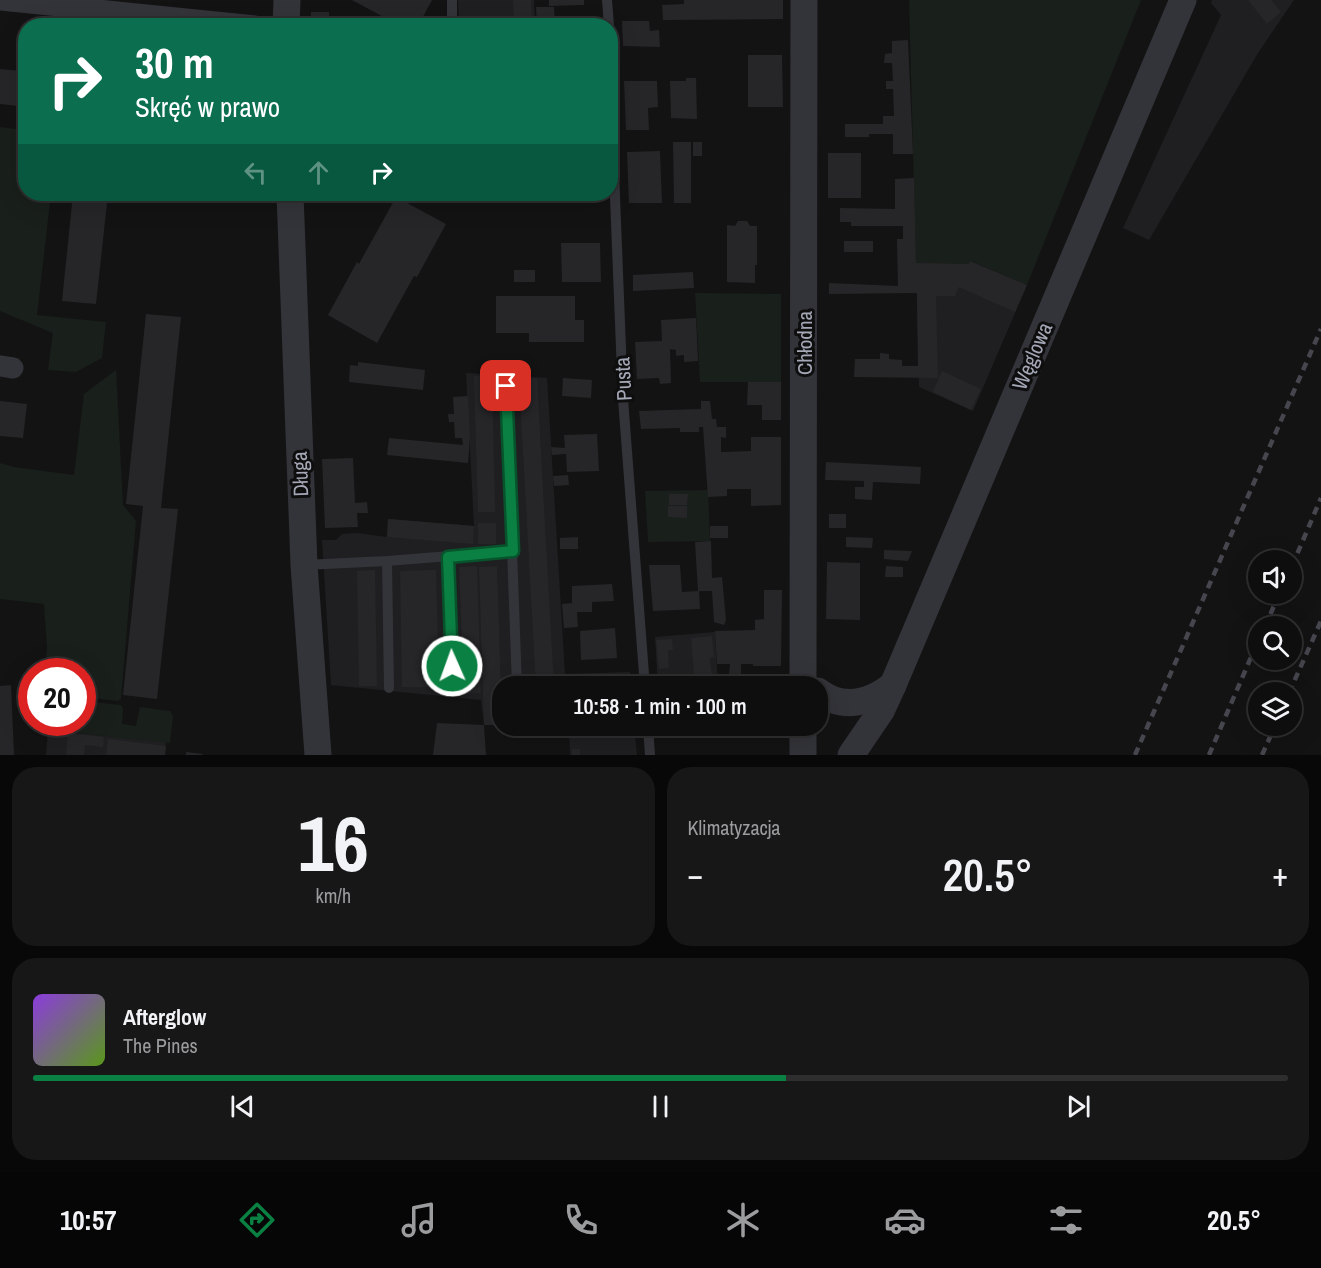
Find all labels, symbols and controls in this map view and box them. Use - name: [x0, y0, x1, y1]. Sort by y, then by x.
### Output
- text: 30 m: [135, 35, 214, 91]
- icon: right: [36, 42, 114, 120]
- text: Skręć w prawo: [135, 89, 280, 125]
- icon: left: [239, 156, 272, 189]
- icon: ahead: [302, 156, 335, 189]
- icon: right: [365, 156, 398, 189]
- street label: Chłodna: [790, 311, 819, 375]
- street label: Węglowa: [1005, 317, 1059, 394]
- street label: Pusta: [607, 356, 639, 402]
- pin: [480, 360, 531, 411]
- icon: arrive: [489, 369, 522, 402]
- street label: Długa: [285, 451, 315, 497]
- map controls: [1248, 550, 1302, 736]
- button: sound: [1248, 550, 1302, 604]
- button: search: [1248, 616, 1302, 670]
- position arrow: [420, 634, 484, 698]
- speed limit sign: 20: [18, 658, 96, 736]
- button: layers: [1248, 682, 1302, 736]
- text: 10:58 · 1 min · 100 m: [573, 691, 747, 721]
- text: 16: [298, 790, 369, 895]
- text: Klimatyzacja: [688, 814, 780, 841]
- text: 20.5°: [943, 844, 1033, 905]
- text: −: [688, 852, 703, 896]
- text: +: [1272, 852, 1288, 896]
- text: km/h: [315, 882, 351, 909]
- text: Afterglow: [123, 1002, 206, 1032]
- text: The Pines: [123, 1032, 198, 1059]
- icon: previous: [226, 1090, 259, 1123]
- icon: pause: [644, 1090, 677, 1123]
- icon: next: [1062, 1090, 1095, 1123]
- icon: directions: [236, 1199, 278, 1241]
- icon: music: [398, 1199, 440, 1241]
- icon: phone: [560, 1199, 602, 1241]
- icon: climate: [722, 1199, 764, 1241]
- icon: car: [884, 1199, 926, 1241]
- icon: filters: [1045, 1199, 1087, 1241]
- text: 10:57: [60, 1202, 117, 1238]
- text: 20.5°: [1207, 1202, 1261, 1238]

